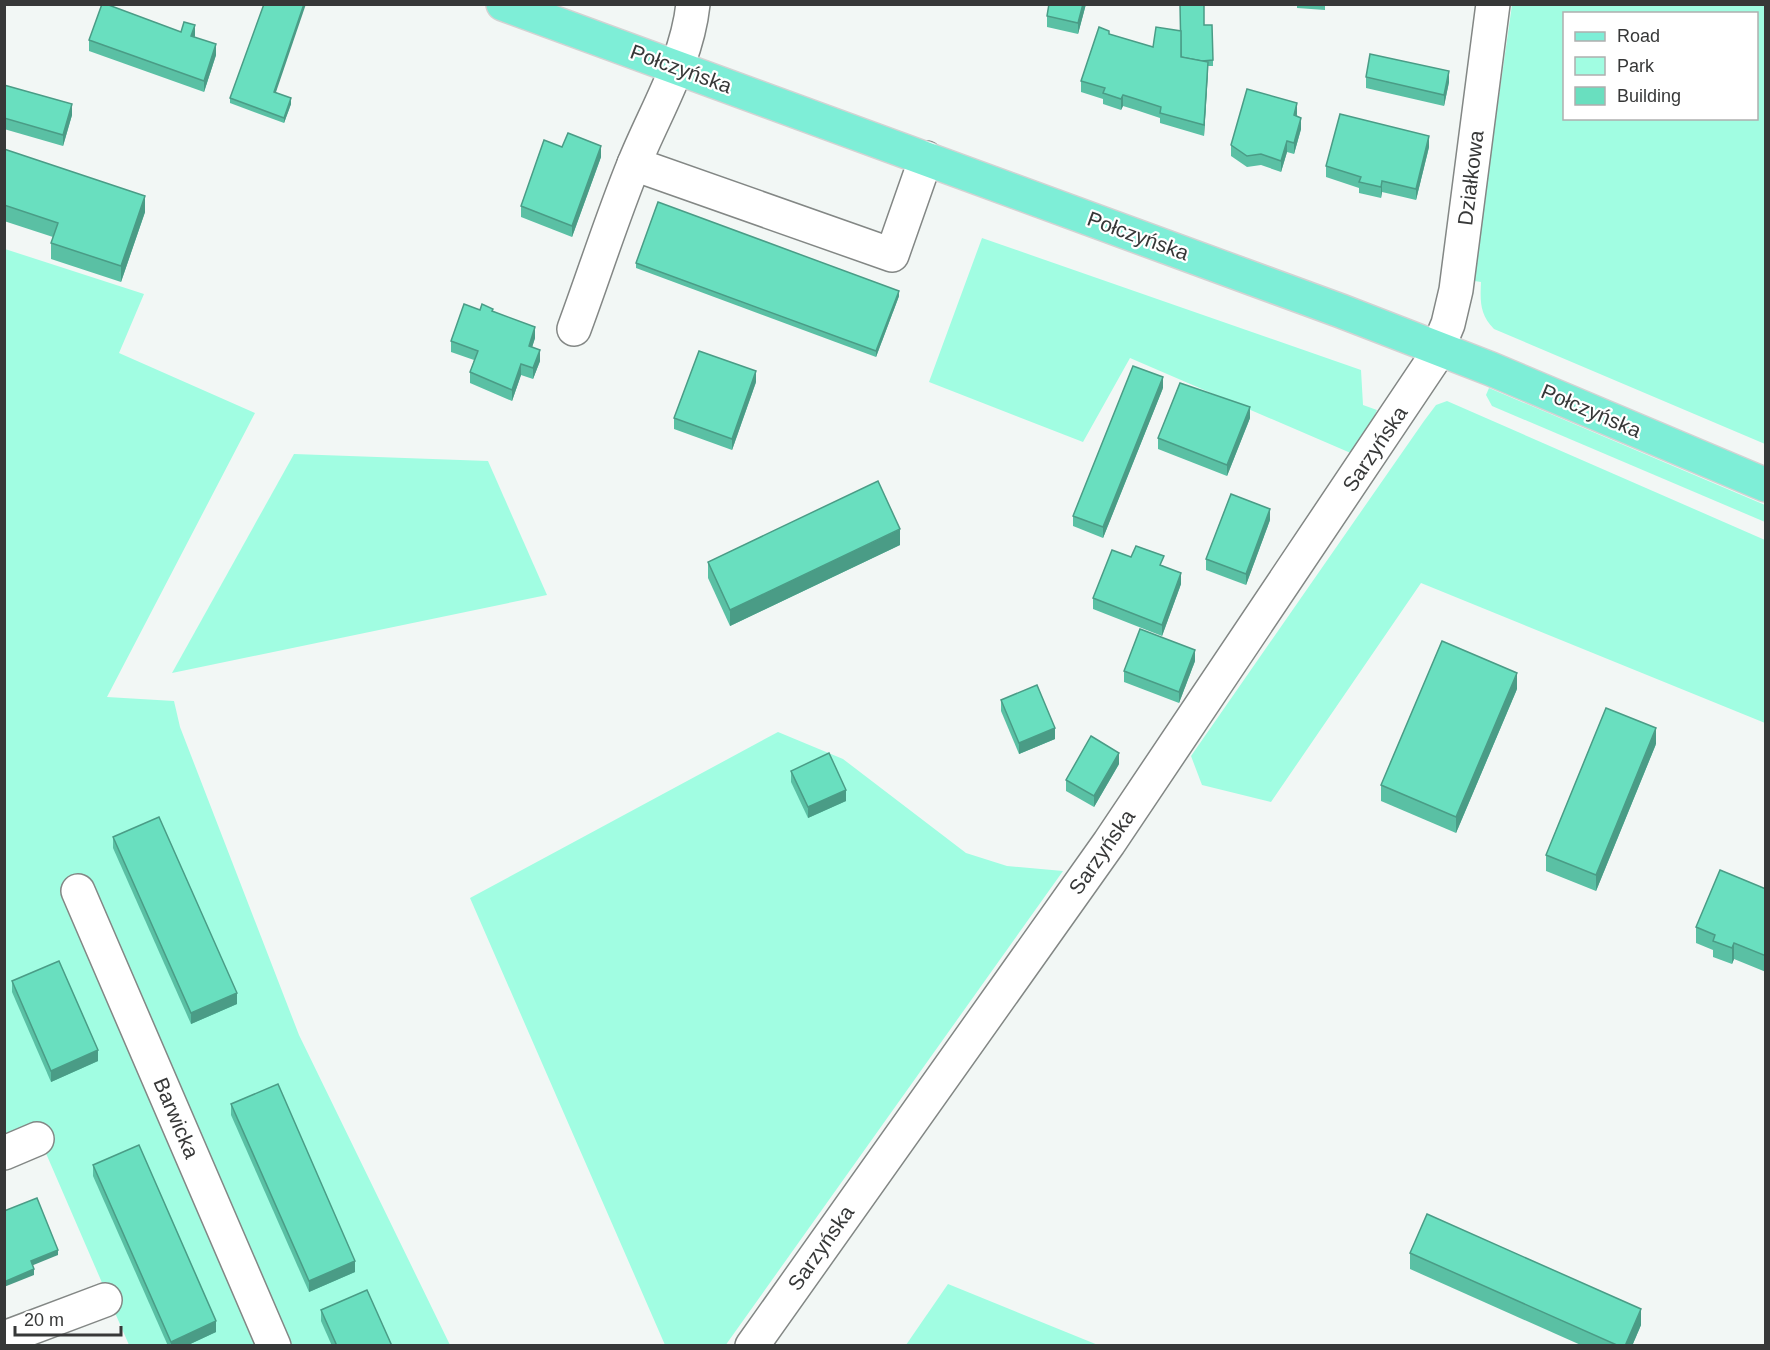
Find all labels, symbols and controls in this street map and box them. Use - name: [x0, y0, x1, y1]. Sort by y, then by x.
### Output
- legend: [1563, 12, 1758, 120]
- text: Road: [1617, 26, 1660, 46]
- street label: Połczyńska: [627, 40, 735, 98]
- text: Park: [1617, 56, 1655, 76]
- text: Building: [1617, 86, 1681, 106]
- street label: Działkowa: [1453, 129, 1488, 227]
- street label: Połczyńska: [1084, 207, 1192, 265]
- street label: Połczyńska: [1538, 379, 1645, 442]
- street label: Sarzyńska: [1338, 401, 1412, 496]
- street label: Sarzyńska: [1064, 805, 1139, 898]
- street label: Barwicka: [149, 1074, 204, 1162]
- street label: Sarzyńska: [783, 1201, 858, 1294]
- scale bar: [15, 1299, 122, 1337]
- text: 20 m: [24, 1310, 64, 1330]

